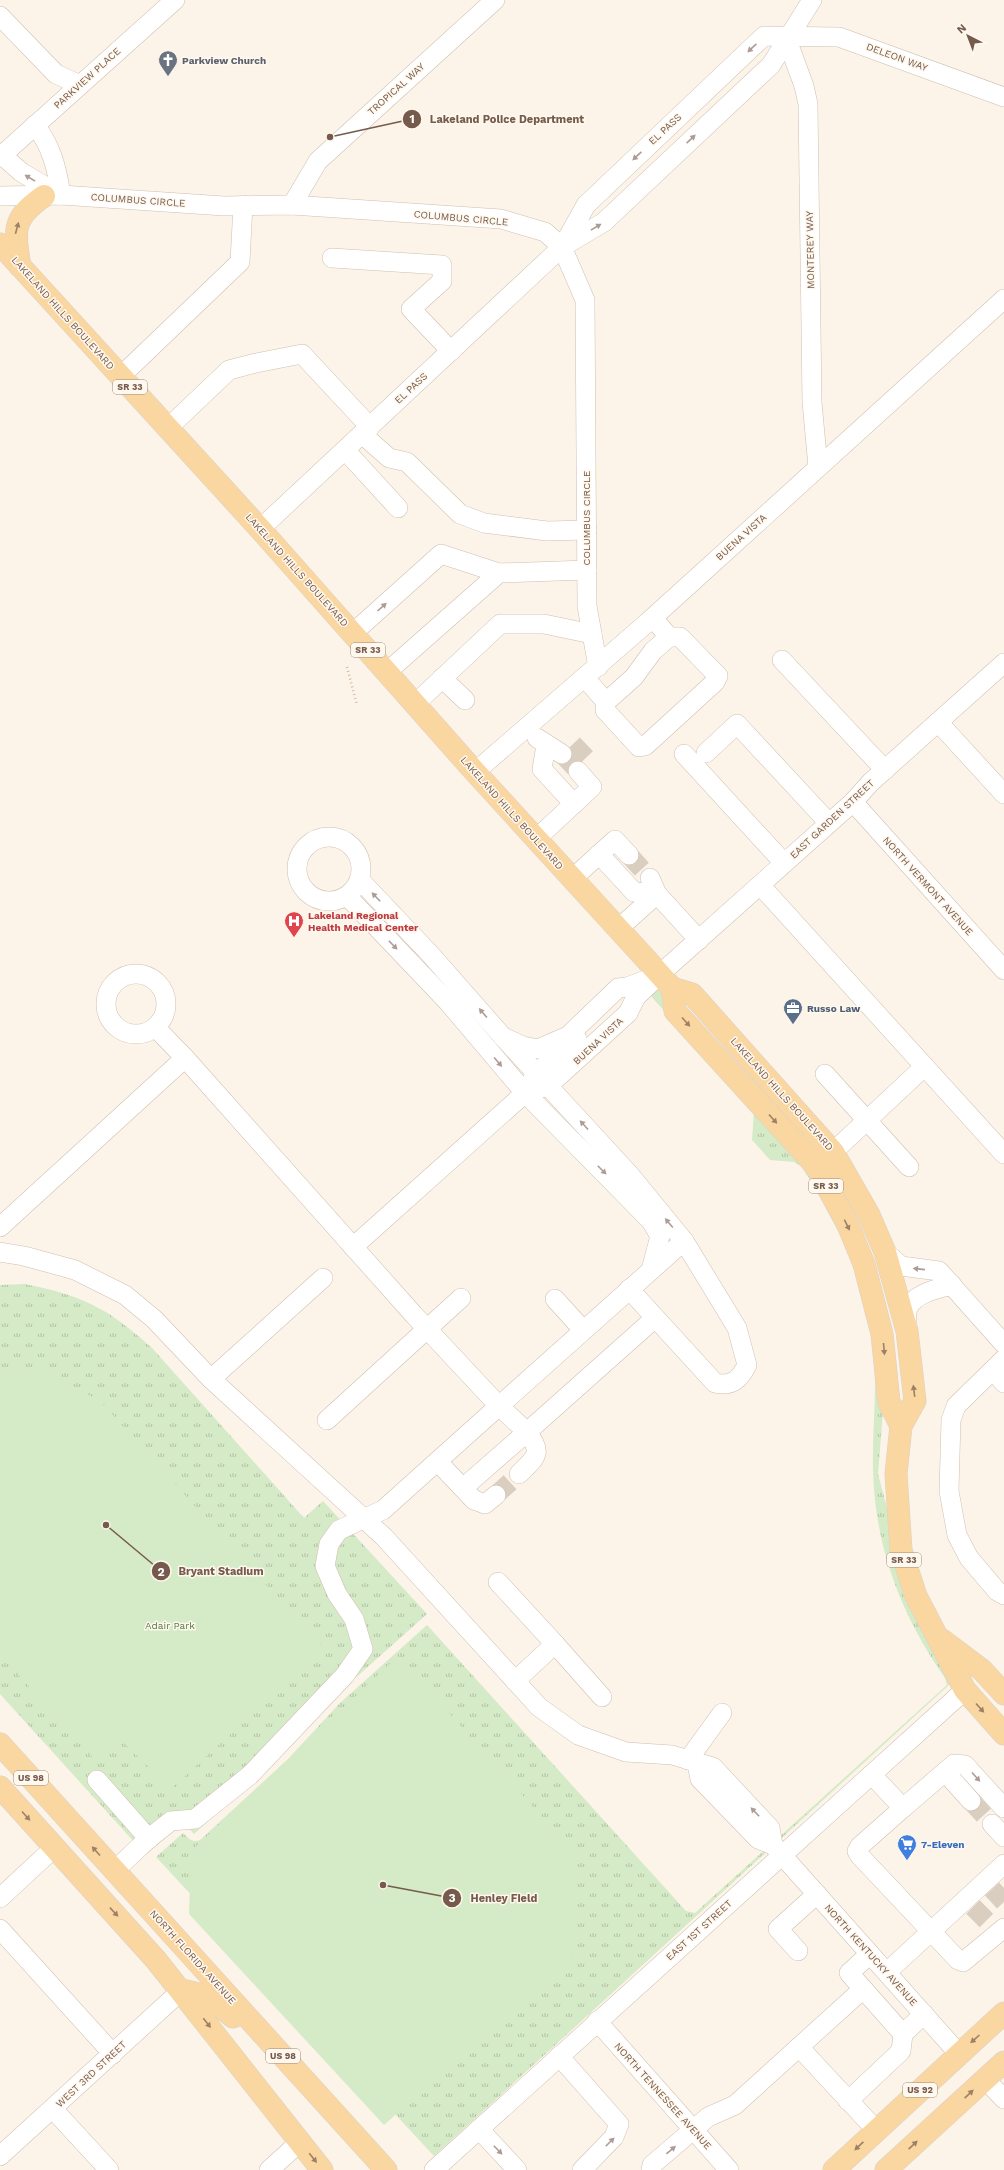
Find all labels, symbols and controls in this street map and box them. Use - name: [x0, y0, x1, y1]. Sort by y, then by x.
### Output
- north arrow: [948, 16, 988, 56]
- text: N: [954, 21, 969, 36]
- street label: DELEON WAY: [865, 41, 930, 73]
- one-way arrow: [747, 43, 757, 52]
- street label: PARKVIEW PLACE: [51, 45, 123, 111]
- church icon: Parkview Church: [157, 49, 179, 77]
- place label: Parkview Church: [182, 55, 266, 66]
- street label: TROPICAL WAY: [365, 61, 427, 117]
- callout: Lakeland Police Department: [402, 107, 592, 130]
- street label: EL PASS: [646, 111, 684, 147]
- text: 1: [409, 112, 415, 126]
- text: Lakeland Police Department: [430, 113, 584, 126]
- one-way arrow: [686, 134, 696, 144]
- one-way arrow: [632, 151, 642, 161]
- one-way arrow: [24, 174, 36, 181]
- street label: COLUMBUS CIRCLE: [90, 191, 186, 209]
- street label: COLUMBUS CIRCLE: [413, 208, 509, 228]
- street label: MONTEREY WAY: [804, 211, 816, 289]
- one-way arrow: [15, 222, 21, 234]
- one-way arrow: [590, 223, 602, 230]
- street label: LAKELAND HILLS BOULEVARD: [9, 254, 117, 372]
- street label: EL PASS: [392, 370, 430, 406]
- road number: SR 33: [113, 380, 147, 394]
- street label: COLUMBUS CIRCLE: [581, 471, 592, 565]
- street label: LAKELAND HILLS BOULEVARD: [243, 511, 351, 629]
- street label: BUENA VISTA: [714, 511, 769, 562]
- one-way arrow: [377, 602, 387, 612]
- road number: SR 33: [351, 643, 385, 657]
- street label: LAKELAND HILLS BOULEVARD: [458, 754, 566, 872]
- street label: EAST GARDEN STREET: [788, 777, 876, 861]
- street label: NORTH VERMONT AVENUE: [881, 834, 975, 938]
- one-way arrow: [371, 892, 381, 902]
- hospital icon: Lakeland Regional Health Medical Center: [283, 910, 305, 938]
- place label: Lakeland Regional Health Medical Center: [308, 910, 419, 933]
- one-way arrow: [388, 940, 398, 950]
- office icon: Russo Law: [782, 997, 804, 1025]
- place label: Russo Law: [807, 1003, 860, 1014]
- one-way arrow: [479, 1009, 488, 1018]
- street label: BUENA VISTA: [571, 1015, 625, 1067]
- one-way arrow: [681, 1018, 690, 1027]
- street label: LAKELAND HILLS BOULEVARD: [728, 1035, 836, 1153]
- one-way arrow: [494, 1057, 503, 1068]
- one-way arrow: [769, 1114, 778, 1124]
- one-way arrow: [580, 1120, 589, 1130]
- one-way arrow: [597, 1165, 607, 1175]
- road number: SR 33: [809, 1179, 843, 1193]
- one-way arrow: [665, 1218, 674, 1228]
- one-way arrow: [844, 1219, 850, 1230]
- one-way arrow: [913, 1266, 925, 1272]
- one-way arrow: [880, 1343, 887, 1355]
- one-way arrow: [911, 1385, 917, 1397]
- road number: SR 33: [887, 1553, 921, 1567]
- callout: Bryant Stadium: [151, 1560, 272, 1583]
- text: 2: [157, 1565, 165, 1579]
- text: Bryant Stadium: [178, 1565, 264, 1578]
- park label: Adair Park: [145, 1620, 195, 1631]
- one-way arrow: [976, 1702, 985, 1713]
- road number: US 98: [14, 1771, 48, 1785]
- one-way arrow: [971, 1772, 981, 1782]
- one-way arrow: [750, 1807, 760, 1817]
- one-way arrow: [21, 1811, 30, 1820]
- supermarket icon: 7-Eleven: [896, 1833, 918, 1861]
- place label: 7-Eleven: [921, 1839, 965, 1850]
- one-way arrow: [92, 1846, 101, 1856]
- callout: Henley Field: [442, 1887, 545, 1910]
- text: 3: [448, 1891, 456, 1905]
- text: Henley Field: [471, 1892, 538, 1905]
- street label: EAST 1ST STREET: [664, 1898, 734, 1962]
- street label: NORTH KENTUCKY AVENUE: [822, 1902, 920, 2008]
- one-way arrow: [109, 1907, 118, 1916]
- street label: NORTH FLORIDA AVENUE: [148, 1908, 238, 2006]
- one-way arrow: [203, 2017, 211, 2028]
- one-way arrow: [970, 2035, 980, 2044]
- street label: WEST 3RD STREET: [54, 2039, 128, 2109]
- street label: NORTH TENNESSEE AVENUE: [612, 2040, 714, 2152]
- road number: US 98: [266, 2049, 300, 2063]
- road number: US 92: [903, 2083, 937, 2097]
- one-way arrow: [964, 2089, 974, 2099]
- one-way arrow: [605, 2137, 615, 2147]
- one-way arrow: [908, 2140, 918, 2150]
- one-way arrow: [854, 2142, 864, 2151]
- one-way arrow: [493, 2145, 502, 2155]
- one-way arrow: [666, 2145, 677, 2154]
- one-way arrow: [309, 2153, 317, 2164]

